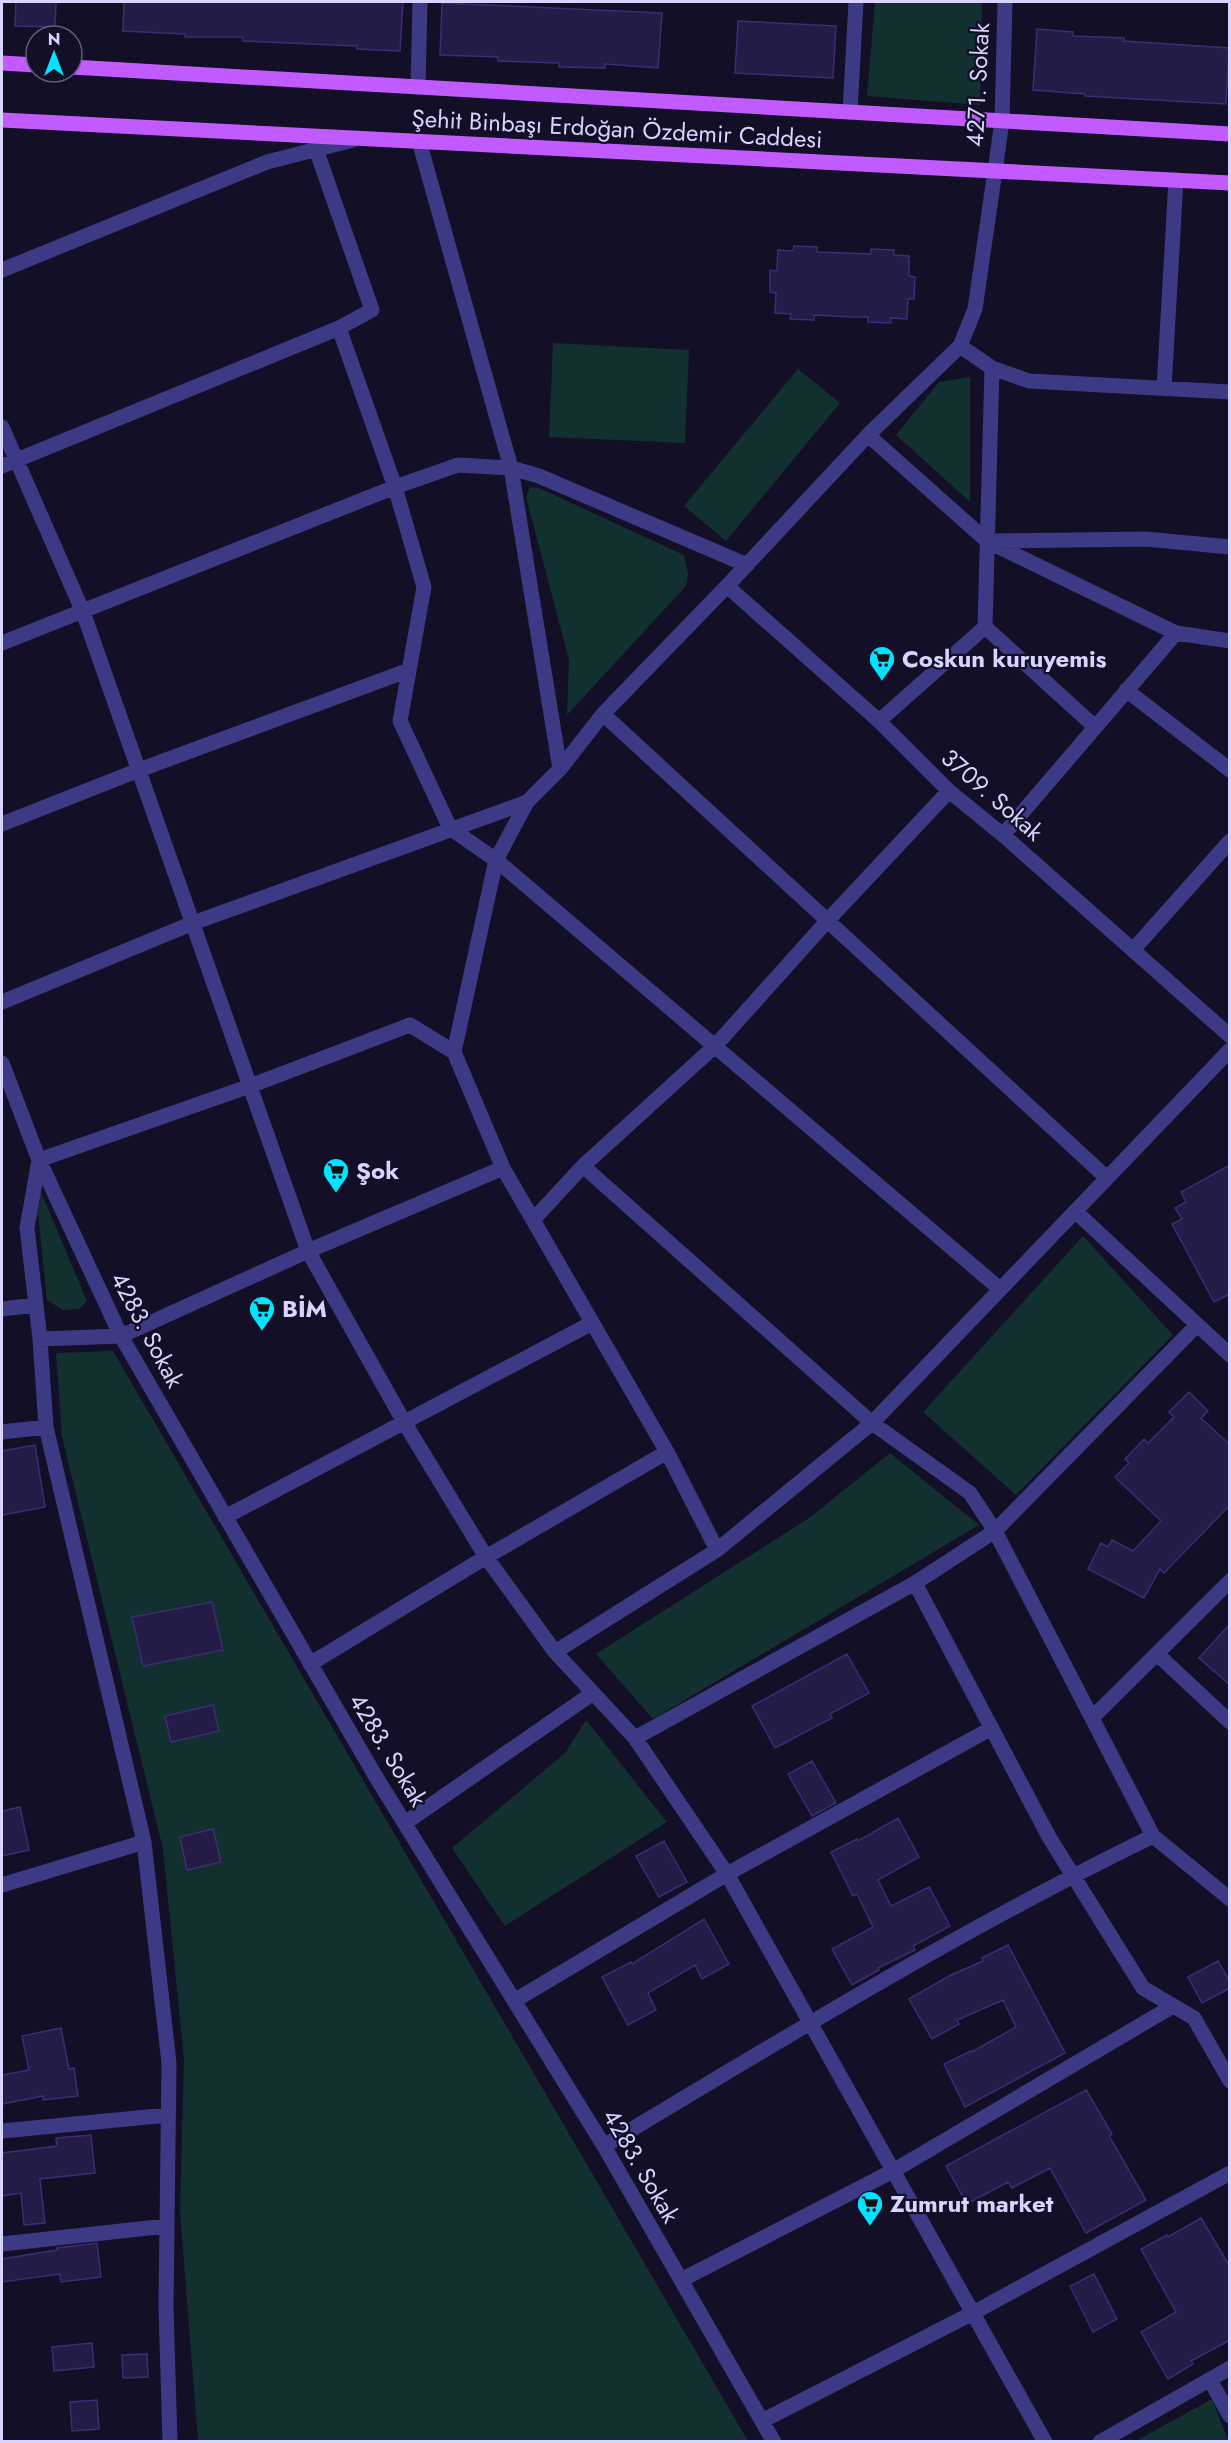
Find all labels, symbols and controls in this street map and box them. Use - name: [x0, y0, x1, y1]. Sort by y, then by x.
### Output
- street label: 4271. Sokak: [957, 22, 998, 148]
- north arrow: [24, 24, 84, 84]
- text: N: [48, 28, 60, 51]
- street label: Şehit Binbaşı Erdoğan Özdemir Caddesi: [411, 100, 823, 157]
- place label: Coskun kuruyemis: [902, 641, 1107, 676]
- supermarket icon: Coskun kuruyemis: [867, 644, 897, 682]
- street label: 3709. Sokak: [934, 740, 1051, 849]
- place label: Şok: [356, 1153, 399, 1188]
- supermarket icon: Şok: [321, 1156, 351, 1194]
- street label: 4283. Sokak: [102, 1266, 193, 1394]
- place label: BİM: [282, 1291, 327, 1326]
- supermarket icon: BİM: [247, 1294, 277, 1332]
- street label: 4283. Sokak: [341, 1686, 436, 1813]
- street label: 4283. Sokak: [595, 2102, 689, 2230]
- place label: Zumrut market: [890, 2186, 1054, 2221]
- supermarket icon: Zumrut market: [855, 2189, 885, 2227]

